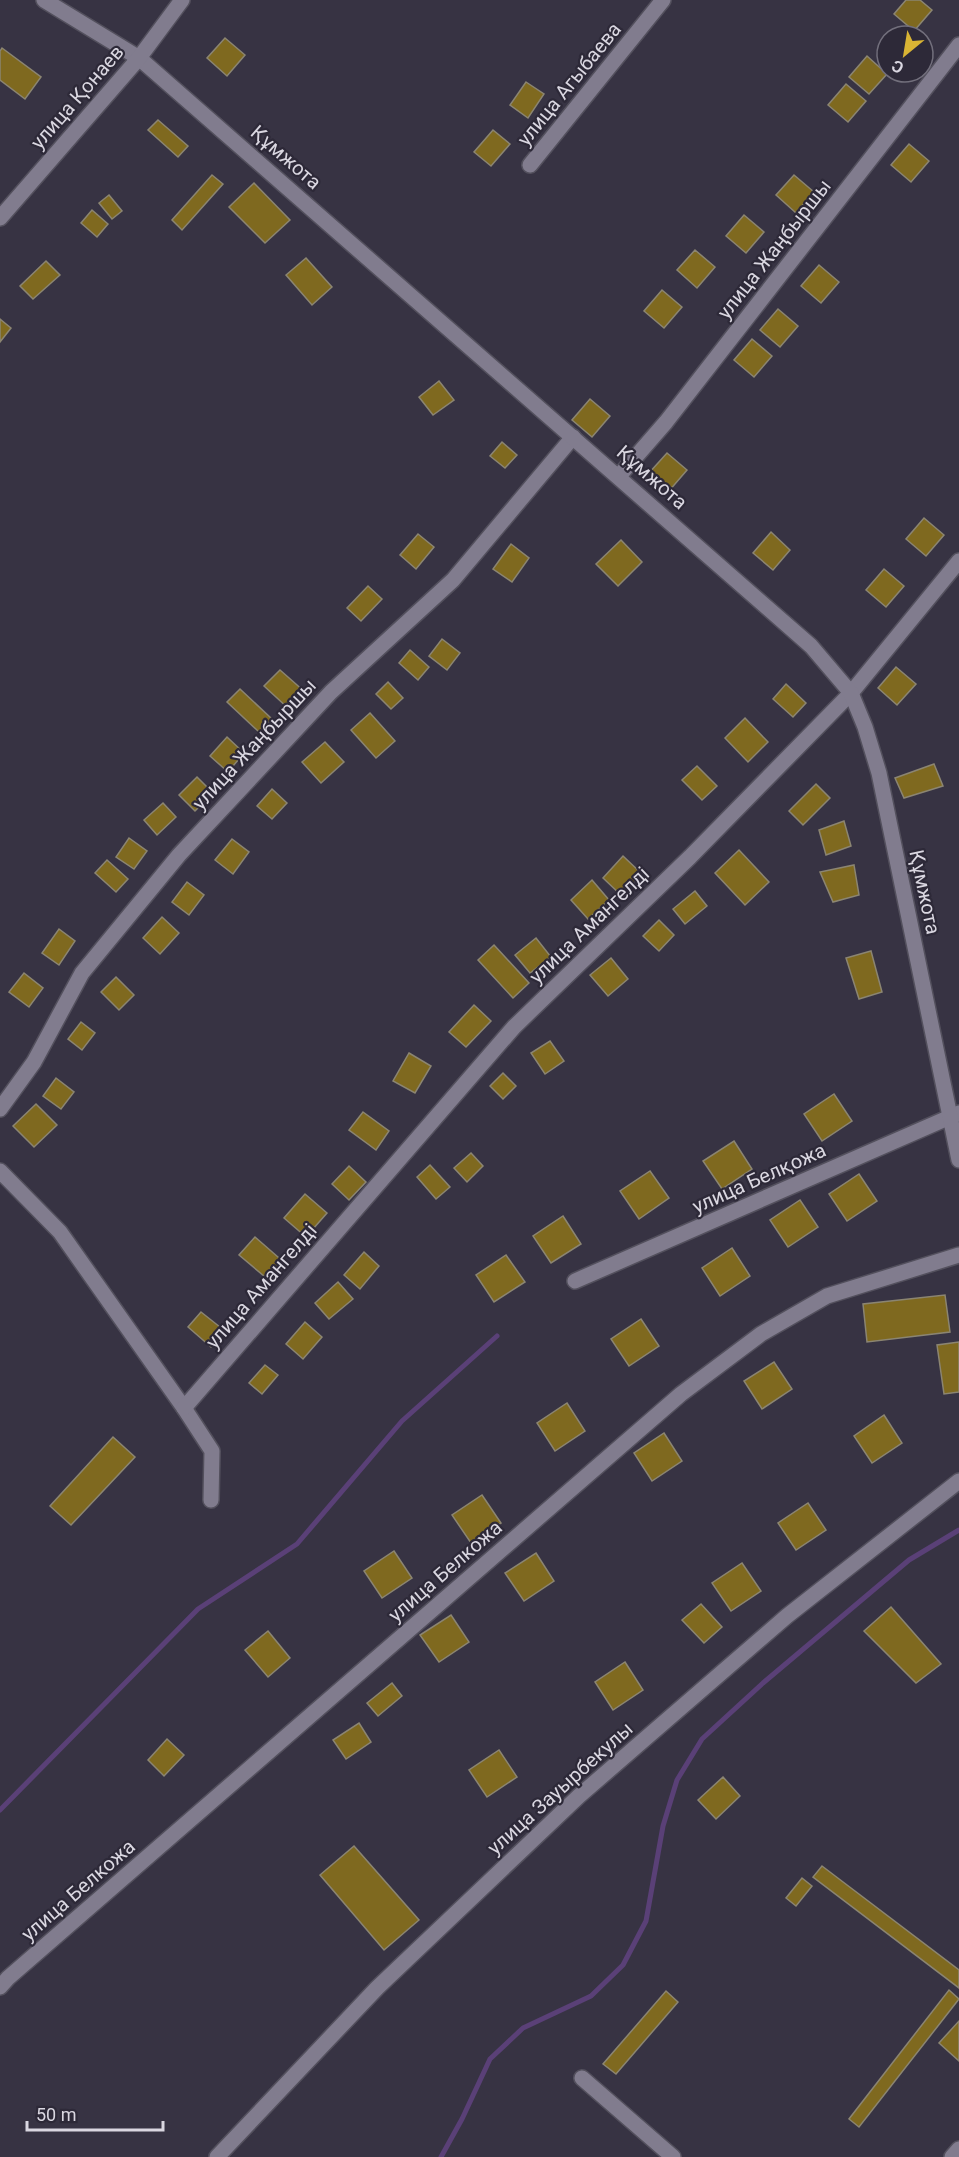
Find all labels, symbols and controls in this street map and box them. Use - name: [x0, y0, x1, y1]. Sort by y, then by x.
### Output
- street label: улица Агыбаева: [512, 18, 626, 150]
- north arrow: [875, 24, 935, 84]
- street label: улица Қонаев: [25, 40, 129, 154]
- text: С: [888, 56, 907, 77]
- street label: Құмжота: [246, 120, 326, 194]
- street label: улица Жаңбыршы: [712, 174, 836, 324]
- street label: Құмжота: [612, 440, 692, 514]
- street label: улица Жаңбыршы: [187, 673, 321, 815]
- street label: Құмжота: [904, 848, 946, 936]
- street label: улица Амангелді: [524, 862, 654, 988]
- street label: улица Белқожа: [688, 1138, 830, 1218]
- street label: улица Амангелді: [200, 1219, 322, 1353]
- street label: улица Белкожа: [383, 1515, 507, 1627]
- street label: улица Зауырбекулы: [482, 1716, 638, 1860]
- street label: улица Белкожа: [16, 1834, 140, 1946]
- scale bar: [27, 2094, 164, 2132]
- text: 50 m: [36, 2104, 76, 2125]

